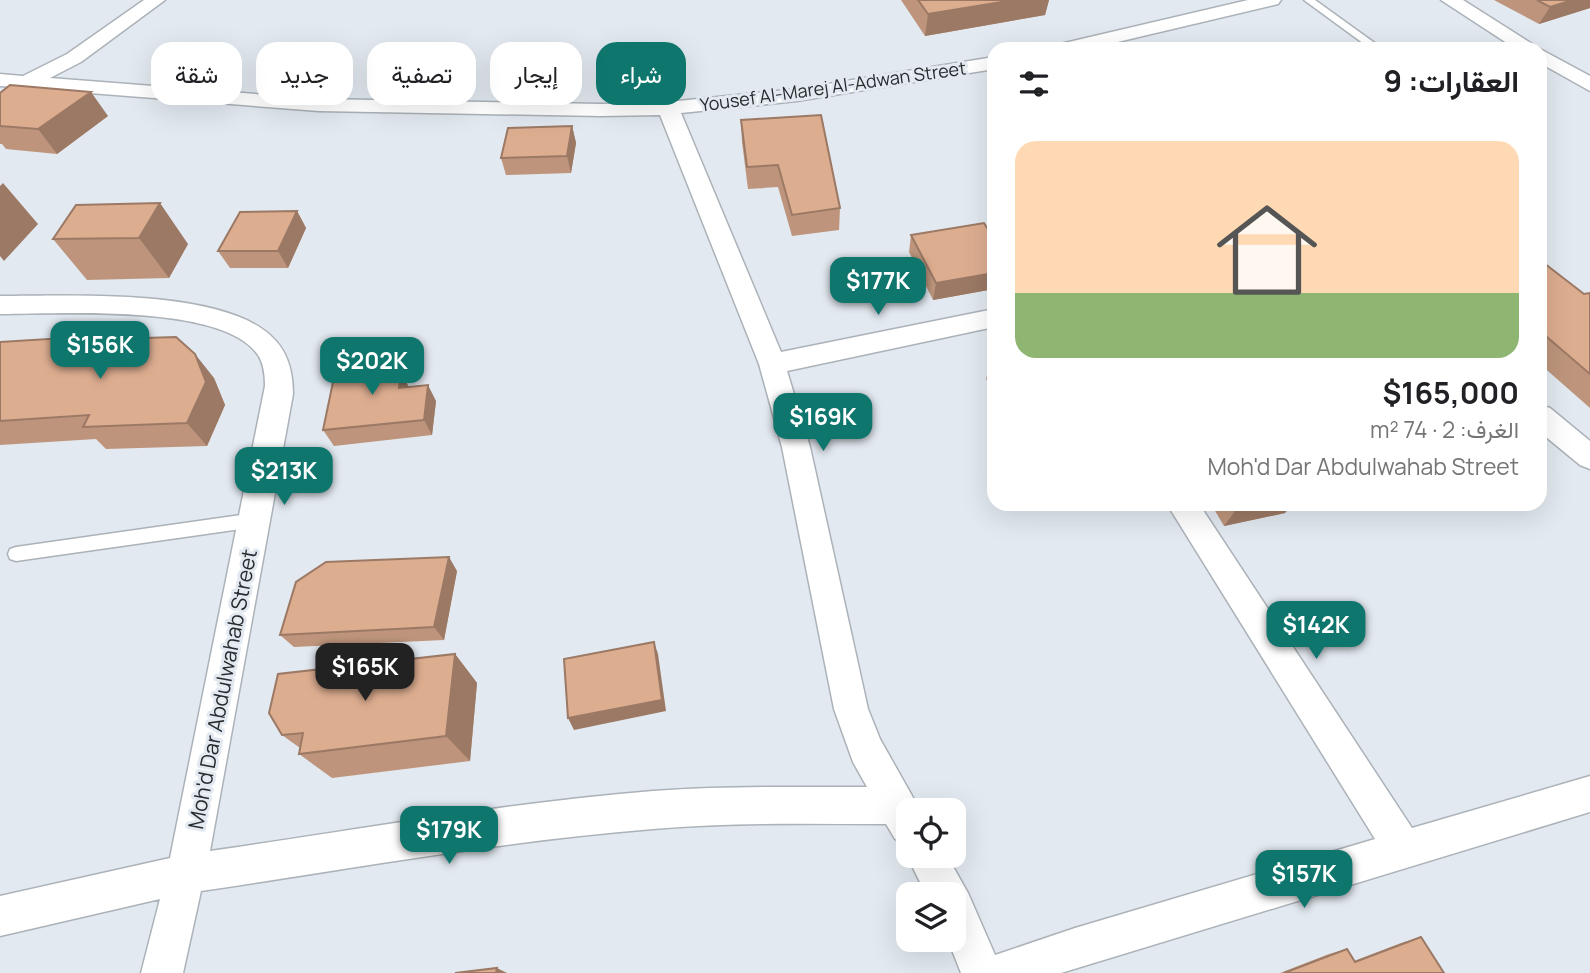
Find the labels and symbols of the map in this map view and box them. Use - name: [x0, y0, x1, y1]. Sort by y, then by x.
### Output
- street label: Yousef Al-Marej Al-Adwan Street: [698, 55, 968, 117]
- pin: $177K: [829, 258, 927, 317]
- pin: $156K: [51, 322, 149, 381]
- pin: $202K: [323, 338, 421, 397]
- pin: $169K: [774, 393, 872, 453]
- pin: $213K: [235, 448, 333, 507]
- street label: Moh'd Dar Abdulwahab Street: [181, 547, 263, 831]
- pin: $142K: [1267, 602, 1365, 661]
- pin: $165K: [316, 644, 414, 703]
- pin: $179K: [400, 806, 498, 866]
- pin: $157K: [1255, 850, 1353, 910]

